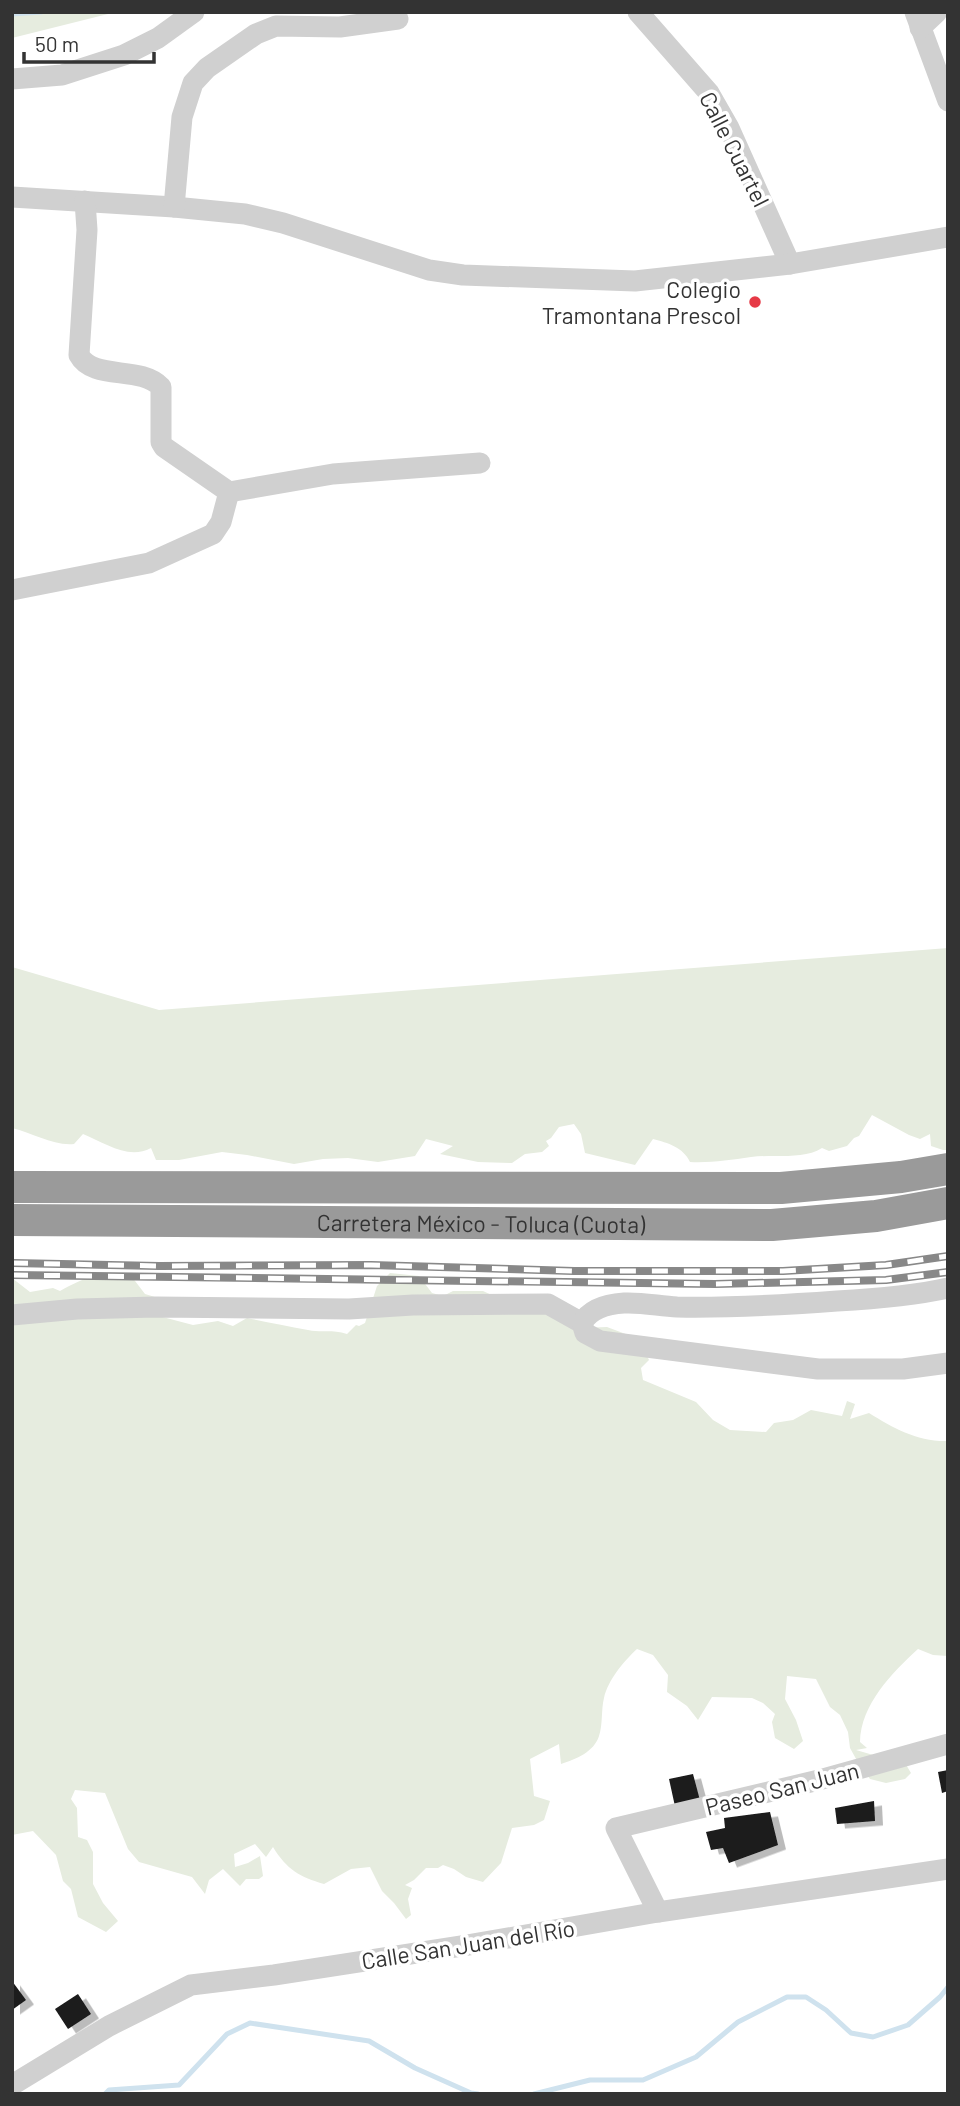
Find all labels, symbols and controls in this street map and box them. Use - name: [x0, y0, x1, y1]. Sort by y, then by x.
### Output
- scale bar: [24, 21, 154, 65]
- text: 50 m: [35, 31, 79, 56]
- street label: Calle Cuartel: [694, 87, 776, 211]
- place label: Colegio Tramontana Prescol: [542, 275, 741, 329]
- marker: Colegio Tramontana Prescol: [747, 294, 763, 310]
- street label: Carretera México - Toluca (Cuota): [317, 1208, 646, 1238]
- street label: Paseo San Juan: [702, 1755, 862, 1821]
- street label: Calle San Juan del Río: [359, 1913, 577, 1975]

